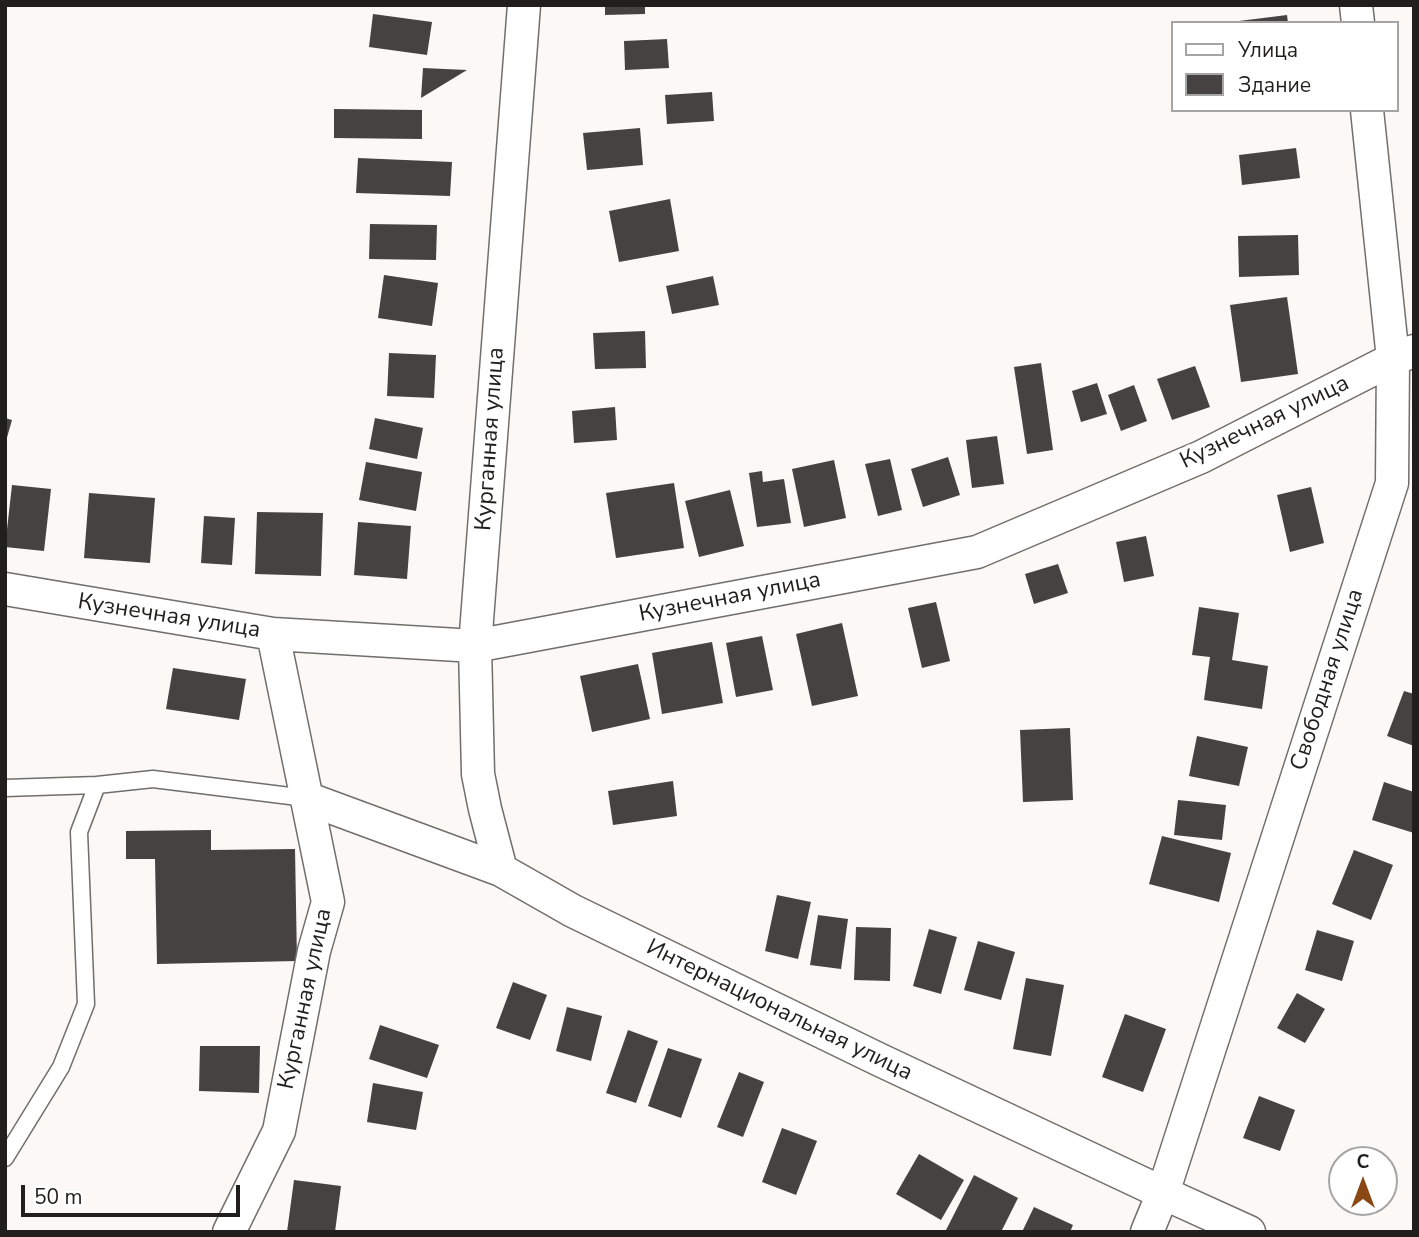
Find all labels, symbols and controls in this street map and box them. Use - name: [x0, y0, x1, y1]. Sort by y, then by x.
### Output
- legend: [1170, 21, 1398, 112]
- text: Улица: [1238, 36, 1298, 64]
- text: Здание: [1238, 71, 1311, 99]
- street label: Курганная улица: [471, 346, 511, 532]
- street label: Кузнечная улица: [1176, 370, 1354, 476]
- street label: Кузнечная улица: [637, 567, 823, 629]
- street label: Свободная улица: [1286, 586, 1370, 774]
- street label: Кузнечная улица: [76, 589, 262, 645]
- street label: Курганная улица: [273, 906, 339, 1092]
- street label: Интернациональная улица: [641, 934, 917, 1088]
- north arrow: [1328, 1146, 1398, 1216]
- text: С: [1357, 1149, 1369, 1175]
- scale bar: [24, 1170, 243, 1214]
- text: 50 m: [34, 1183, 83, 1211]

